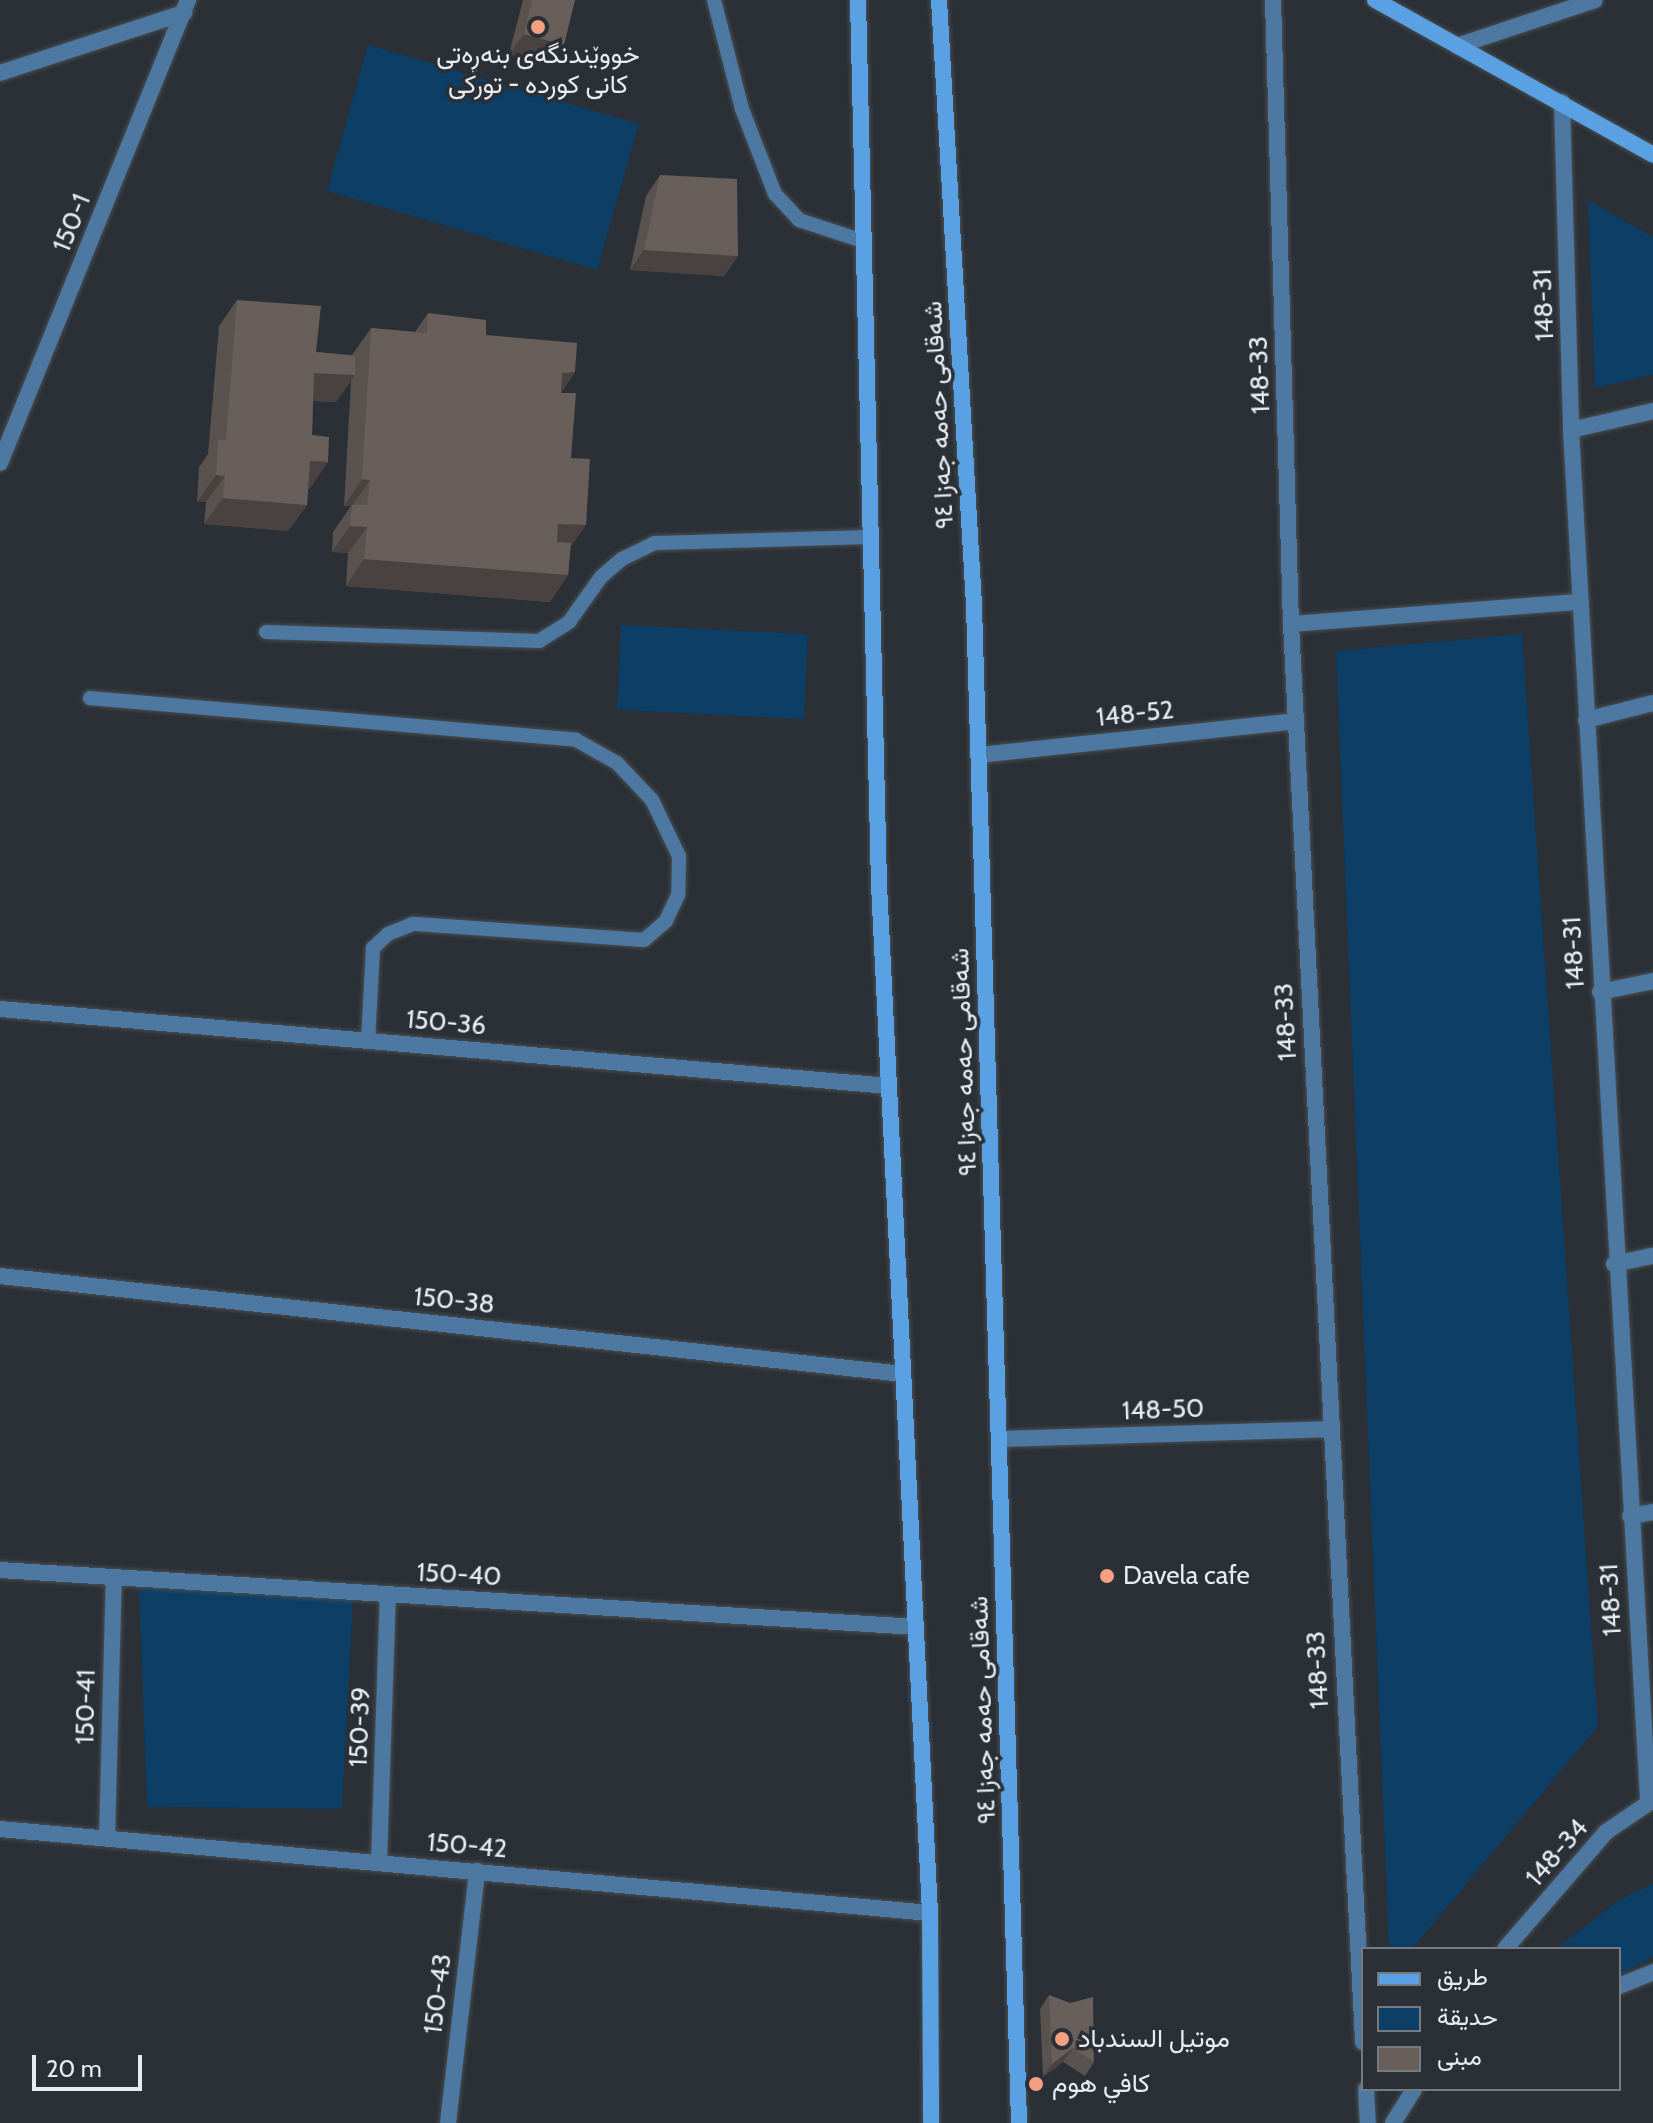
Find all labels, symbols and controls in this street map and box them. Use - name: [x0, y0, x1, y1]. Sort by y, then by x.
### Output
- marker: خووێندنگەی بنەڕەتی کانی کوردە - تورکی: [529, 18, 547, 36]
- place label: خووێندنگەی بنەڕەتی کانی کوردە - تورکی: [436, 39, 640, 100]
- street label: 150-1: [46, 189, 98, 257]
- street label: 148-31: [1527, 268, 1561, 342]
- street label: شەقامی حەمە جەزا ٩٤: [917, 300, 961, 530]
- street label: 148-33: [1243, 335, 1277, 415]
- street label: 148-52: [1095, 694, 1175, 734]
- street label: 148-31: [1557, 916, 1591, 990]
- street label: شەقامی حەمە جەزا ٩٤: [944, 947, 984, 1177]
- street label: 148-33: [1268, 982, 1304, 1062]
- street label: 150-36: [405, 1004, 487, 1042]
- street label: 150-38: [412, 1281, 496, 1321]
- street label: 148-50: [1121, 1393, 1205, 1427]
- street label: 150-40: [416, 1557, 502, 1593]
- place label: Davela cafe: [1123, 1560, 1250, 1592]
- street label: 148-31: [1594, 1563, 1628, 1637]
- marker: Davela cafe: [1098, 1567, 1116, 1585]
- street label: شەقامی حەمە جەزا ٩٤: [963, 1595, 1003, 1825]
- street label: 148-33: [1300, 1630, 1336, 1710]
- street label: 150-41: [70, 1669, 102, 1745]
- street label: 150-39: [343, 1686, 377, 1768]
- street label: 148-34: [1519, 1813, 1595, 1893]
- street label: 150-42: [426, 1827, 508, 1865]
- legend: [1361, 1947, 1621, 2091]
- street label: 150-43: [418, 1952, 458, 2036]
- text: طريق: [1437, 1962, 1488, 1991]
- text: حديقة: [1437, 2002, 1498, 2031]
- place label: موتيل السندباد: [1078, 2023, 1230, 2055]
- marker: موتيل السندباد: [1053, 2030, 1071, 2048]
- scale bar: [36, 2039, 146, 2089]
- text: مبنى: [1437, 2042, 1482, 2071]
- text: 20 m: [46, 2054, 102, 2083]
- place label: كافي هوم: [1052, 2068, 1150, 2100]
- marker: كافي هوم: [1027, 2075, 1045, 2093]

